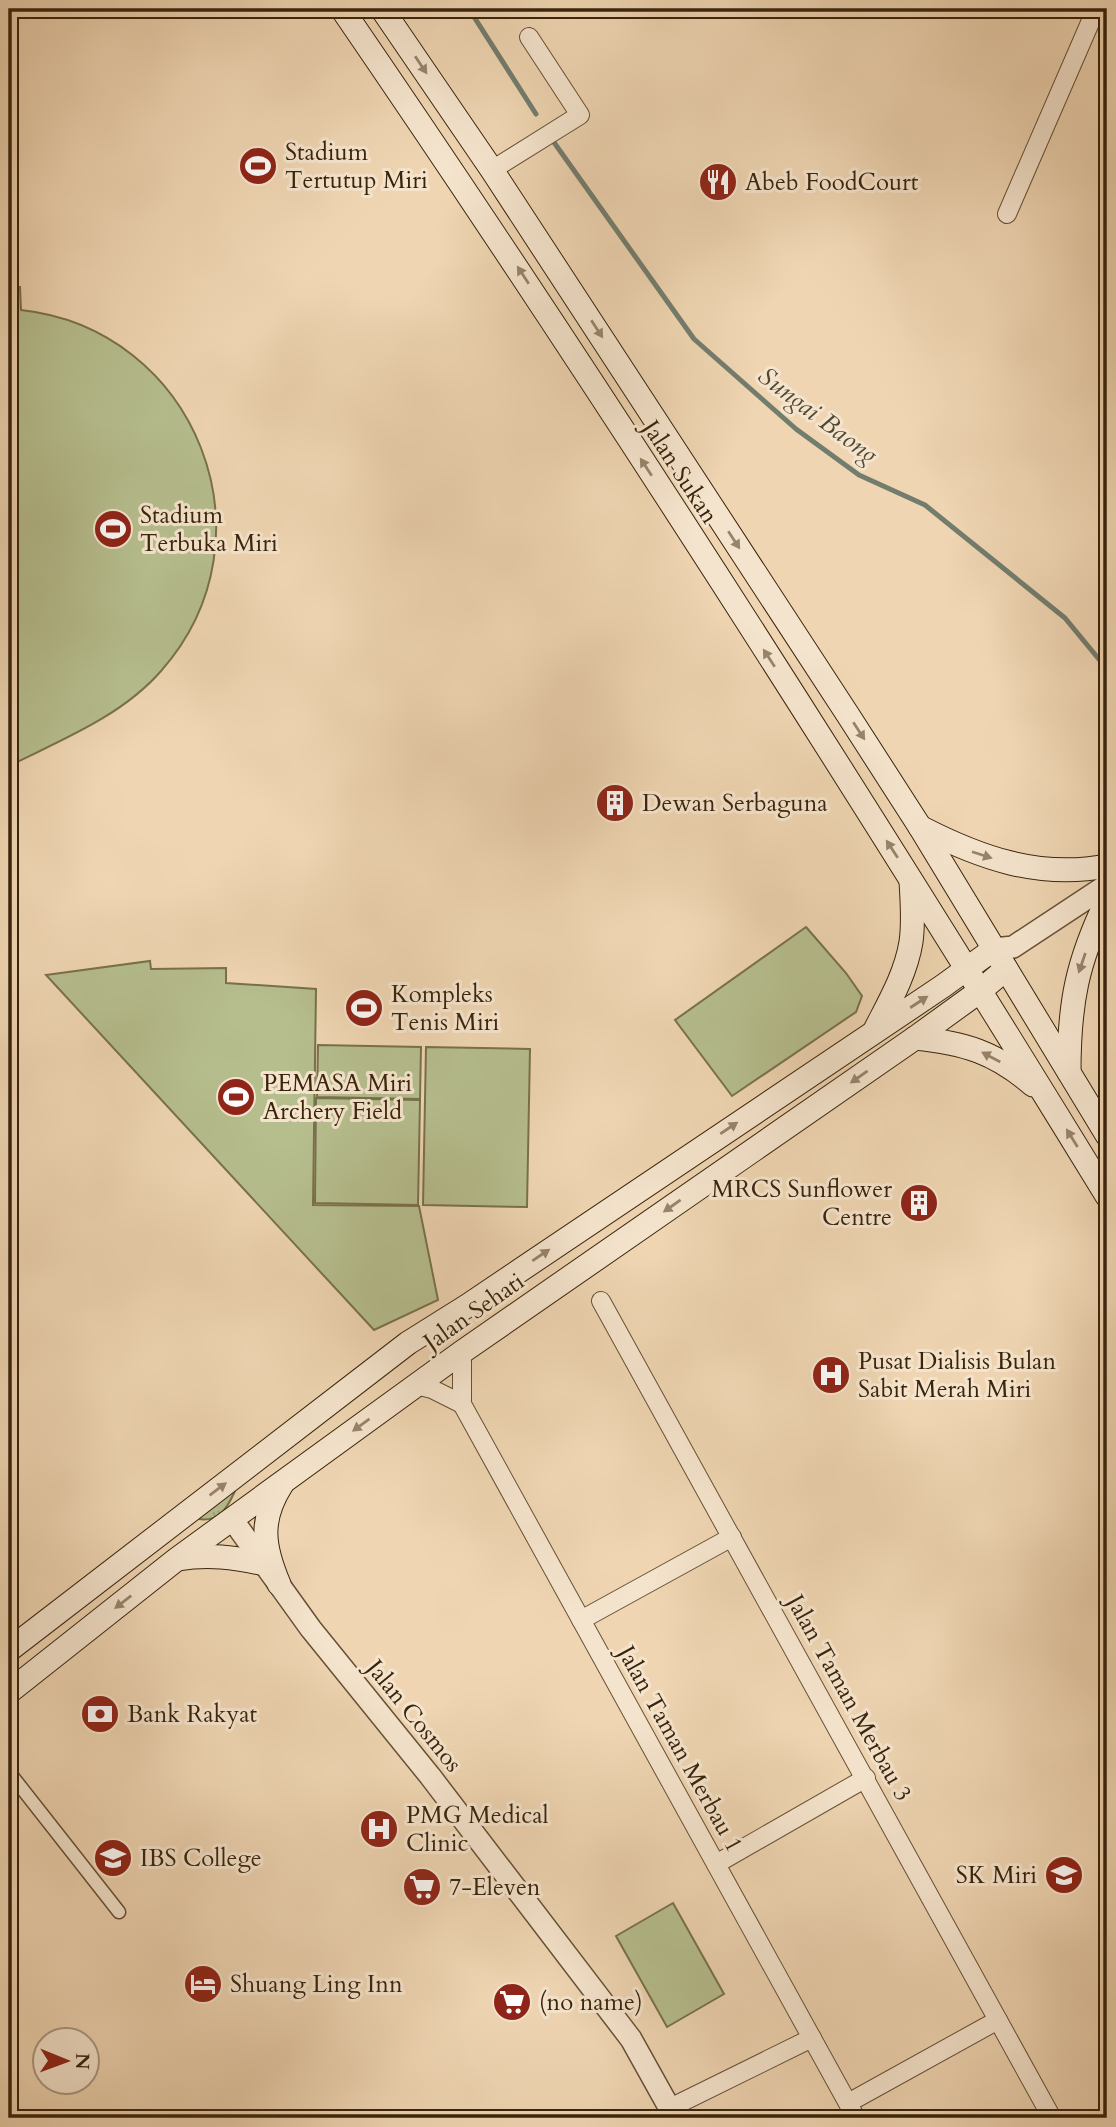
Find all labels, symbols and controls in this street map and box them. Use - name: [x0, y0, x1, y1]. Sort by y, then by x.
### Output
- one-way arrow: [414, 56, 428, 74]
- place label: Stadium Tertutup Miri: [285, 136, 428, 197]
- sports icon: Stadium Tertutup Miri: [237, 145, 279, 187]
- restaurant icon: Abeb FoodCourt: [697, 161, 739, 203]
- place label: Abeb FoodCourt: [745, 166, 919, 199]
- one-way arrow: [516, 266, 529, 285]
- one-way arrow: [590, 320, 603, 339]
- water label: Sungai Baong: [751, 358, 885, 472]
- street label: Jalan Sukan: [633, 411, 726, 530]
- one-way arrow: [639, 457, 652, 476]
- place label: Stadium Terbuka Miri: [140, 499, 278, 560]
- sports icon: Stadium Terbuka Miri: [92, 508, 134, 550]
- one-way arrow: [728, 531, 741, 550]
- one-way arrow: [762, 648, 775, 668]
- one-way arrow: [852, 721, 865, 741]
- building icon: Dewan Serbaguna: [594, 782, 636, 824]
- place label: Dewan Serbaguna: [642, 787, 828, 820]
- one-way arrow: [885, 840, 898, 859]
- one-way arrow: [972, 850, 993, 861]
- one-way arrow: [1076, 953, 1087, 974]
- place label: Kompleks Tenis Miri: [391, 978, 499, 1039]
- sports icon: Kompleks Tenis Miri: [343, 987, 385, 1029]
- one-way arrow: [909, 995, 929, 1008]
- one-way arrow: [982, 1051, 1001, 1063]
- place label: PEMASA Miri Archery Field: [263, 1067, 412, 1128]
- one-way arrow: [850, 1070, 868, 1084]
- sports icon: PEMASA Miri Archery Field: [215, 1076, 257, 1118]
- one-way arrow: [720, 1122, 739, 1135]
- one-way arrow: [1065, 1128, 1078, 1148]
- place label: MRCS Sunflower Centre: [712, 1173, 892, 1234]
- building icon: MRCS Sunflower Centre: [898, 1182, 940, 1224]
- one-way arrow: [663, 1199, 681, 1213]
- one-way arrow: [531, 1249, 551, 1262]
- street label: Jalan Sehati: [415, 1265, 531, 1360]
- place label: Pusat Dialisis Bulan Sabit Merah Miri: [858, 1345, 1056, 1406]
- hospital icon: Pusat Dialisis Bulan Sabit Merah Miri: [810, 1354, 852, 1396]
- one-way arrow: [352, 1418, 370, 1432]
- one-way arrow: [208, 1481, 226, 1496]
- street label: Jalan Taman Merbau 3: [777, 1586, 919, 1807]
- one-way arrow: [114, 1594, 132, 1608]
- street label: Jalan Taman Merbau 1: [608, 1637, 750, 1858]
- street label: Jalan Cosmos: [357, 1651, 470, 1779]
- bank icon: Bank Rakyat: [79, 1693, 121, 1735]
- place label: Bank Rakyat: [127, 1698, 258, 1731]
- place label: PMG Medical Clinic: [406, 1799, 549, 1860]
- hospital icon: PMG Medical Clinic: [358, 1808, 400, 1850]
- school or university icon: IBS College: [92, 1837, 134, 1879]
- place label: IBS College: [140, 1842, 262, 1875]
- school or university icon: SK Miri: [1043, 1854, 1085, 1896]
- place label: SK Miri: [956, 1859, 1037, 1892]
- supermarket icon: 7-Eleven: [401, 1866, 443, 1908]
- place label: 7-Eleven: [449, 1871, 541, 1904]
- hotel icon: Shuang Ling Inn: [182, 1963, 224, 2005]
- place label: Shuang Ling Inn: [230, 1968, 403, 2001]
- supermarket icon: (no name): [491, 1981, 533, 2023]
- place label: (no name): [539, 1986, 643, 2019]
- north arrow: [32, 2025, 102, 2096]
- text: N: [69, 2053, 95, 2070]

